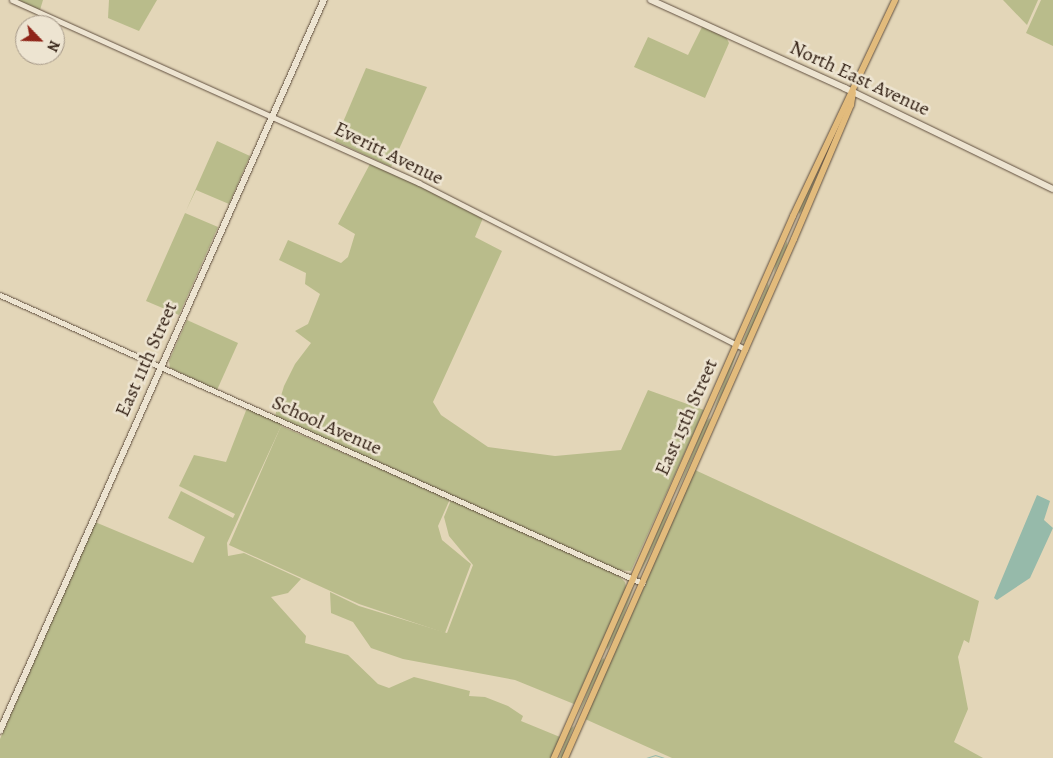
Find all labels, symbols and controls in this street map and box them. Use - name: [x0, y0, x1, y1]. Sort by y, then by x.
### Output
- north arrow: [15, 15, 65, 65]
- street label: North East Avenue: [786, 35, 934, 121]
- text: N: [42, 37, 64, 54]
- street label: Everitt Avenue: [330, 116, 448, 190]
- street label: East 11th Street: [110, 298, 182, 420]
- street label: East 15th Street: [650, 355, 722, 479]
- street label: School Avenue: [268, 390, 386, 460]

